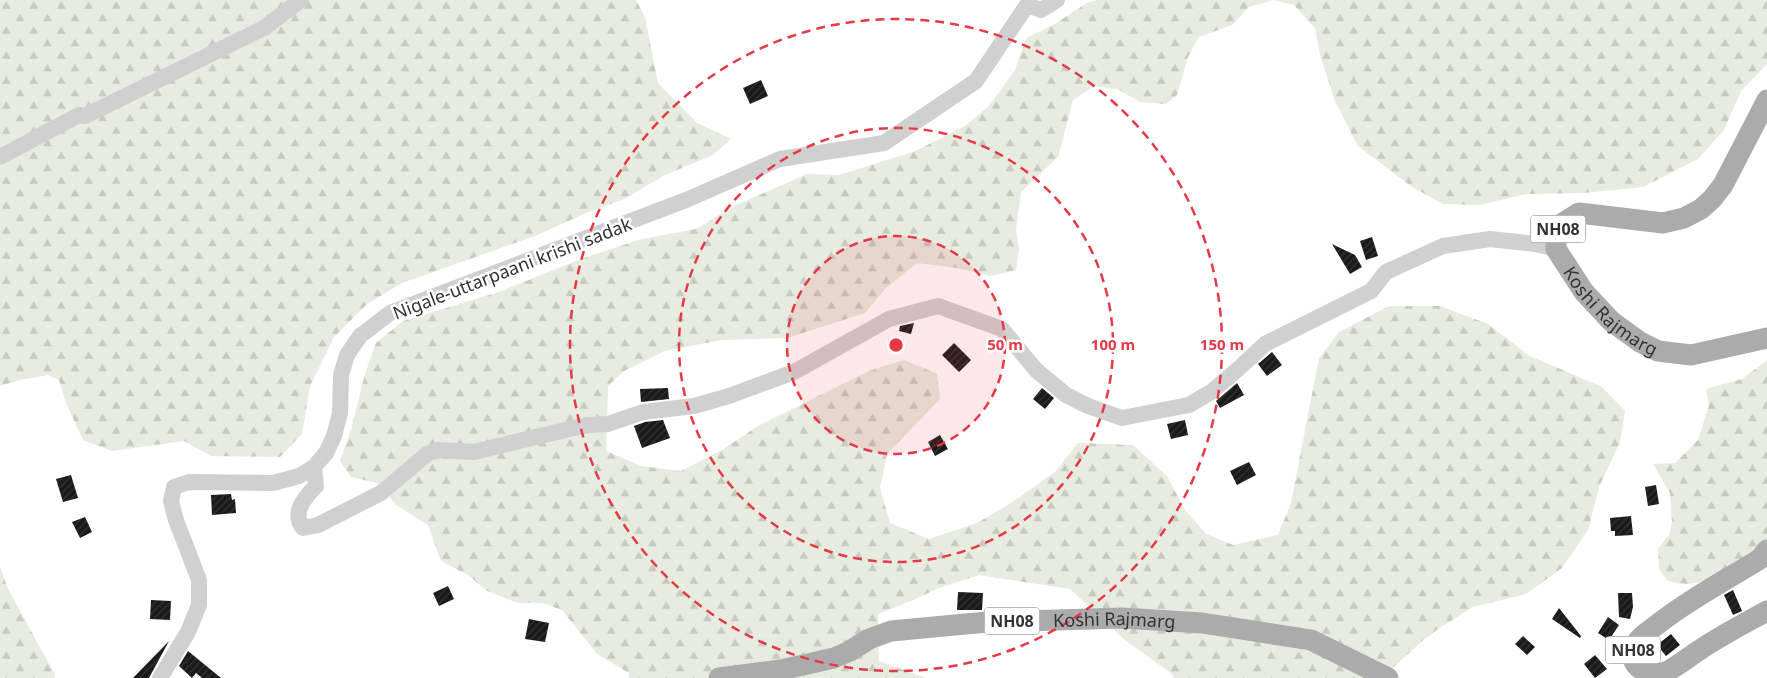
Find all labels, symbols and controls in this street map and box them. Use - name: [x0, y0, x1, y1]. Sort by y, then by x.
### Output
- street label: Nigale-uttarpaani krishi sadak: [389, 211, 635, 325]
- road number: NH08: [1530, 215, 1586, 242]
- street label: Koshi Rajmarg: [1558, 261, 1662, 361]
- text: 50 m: [987, 334, 1023, 354]
- text: 100 m: [1091, 334, 1135, 354]
- text: 150 m: [1200, 334, 1244, 354]
- centre of rings: [887, 336, 905, 354]
- street label: Koshi Rajmarg: [1053, 606, 1176, 633]
- road number: NH08: [984, 608, 1040, 634]
- road number: NH08: [1606, 636, 1660, 664]

